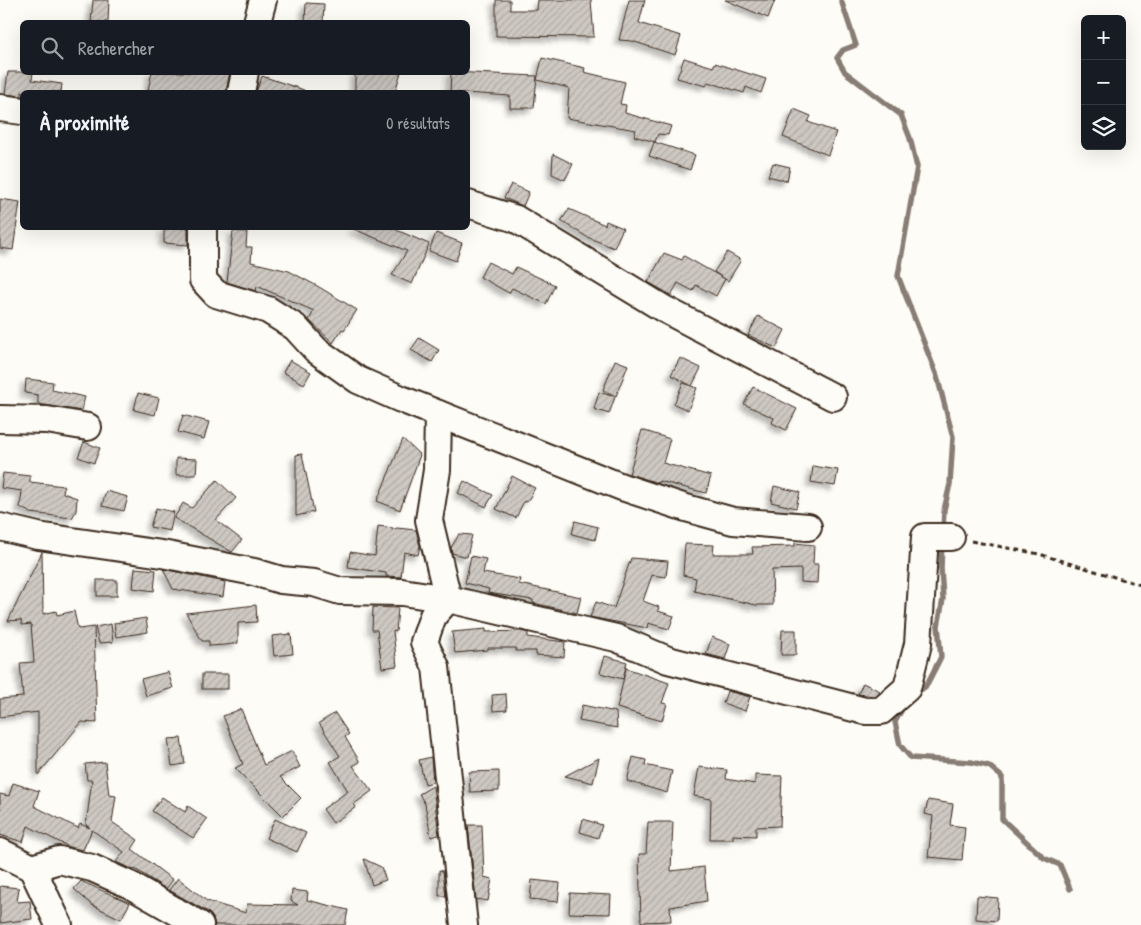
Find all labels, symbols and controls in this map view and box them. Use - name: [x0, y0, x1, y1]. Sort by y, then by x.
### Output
- map controls: [1081, 15, 1126, 150]
- button: +: [1081, 15, 1126, 60]
- search box: [20, 20, 470, 75]
- icon: search: [38, 34, 66, 62]
- text: Rechercher: [78, 35, 155, 61]
- button: −: [1081, 60, 1126, 105]
- button: layers: [1081, 105, 1126, 150]
- text: À proximité: [40, 108, 129, 137]
- text: 0 résultats: [386, 112, 450, 134]

